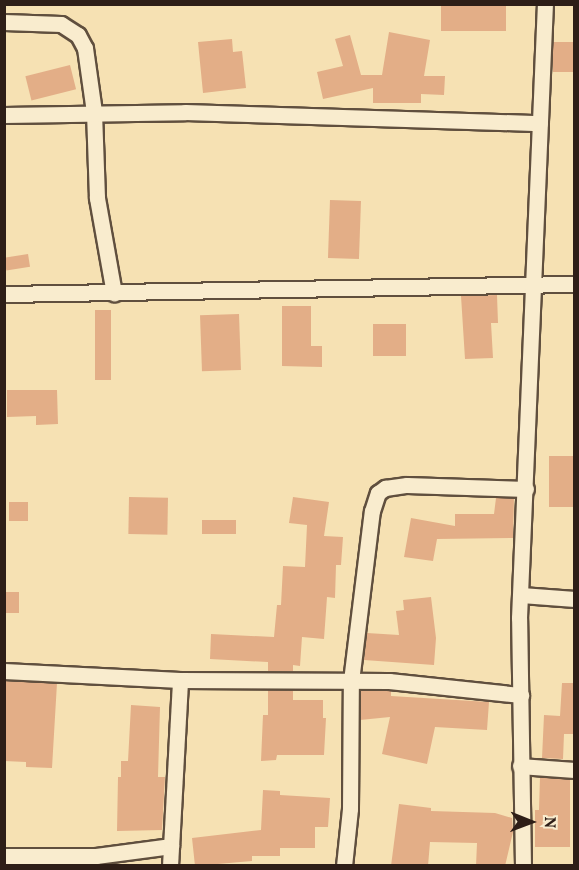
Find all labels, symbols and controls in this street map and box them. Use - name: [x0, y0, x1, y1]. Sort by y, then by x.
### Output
- north arrow: [501, 792, 561, 852]
- text: N: [538, 816, 560, 828]

